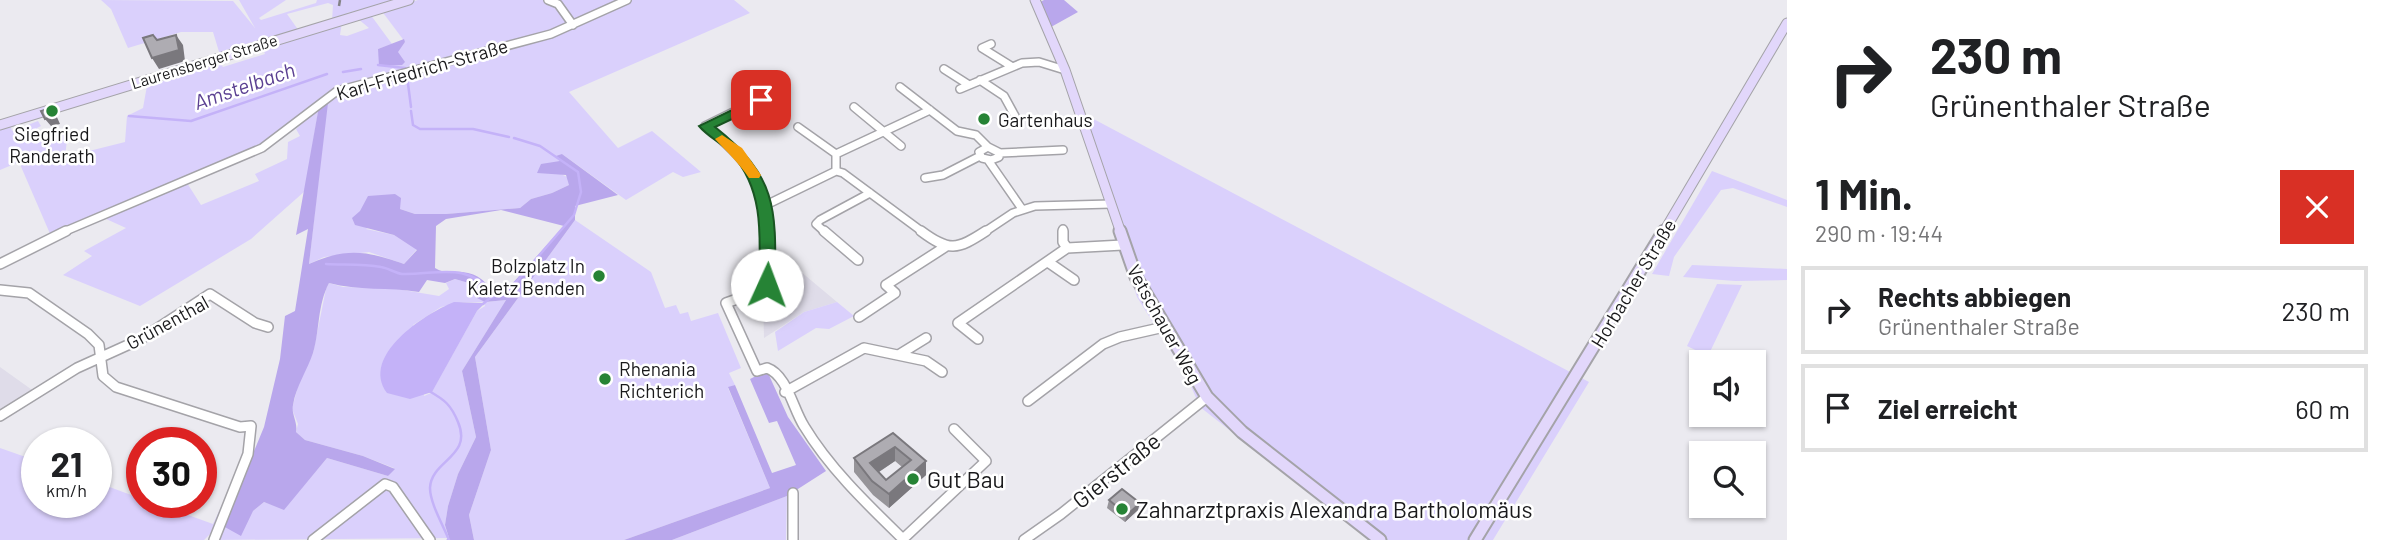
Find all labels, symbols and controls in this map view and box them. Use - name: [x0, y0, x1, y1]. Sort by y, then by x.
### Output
- text: 230 m: [1930, 25, 2062, 84]
- icon: right: [1815, 28, 1906, 119]
- street label: Laurensberger Straße: [129, 30, 279, 92]
- street label: Karl-Friedrich-Straße: [334, 33, 510, 105]
- water label: Amstelbach: [190, 56, 298, 114]
- pin: [731, 70, 791, 130]
- icon: arrive: [742, 81, 780, 119]
- text: Grünenthaler Straße: [1930, 85, 2211, 123]
- marker: Siegfried Randerath: [44, 103, 60, 119]
- place label: Gartenhaus: [998, 108, 1093, 131]
- marker: Gartenhaus: [976, 111, 992, 127]
- place label: Siegfried Randerath: [9, 122, 95, 167]
- text: 1 Min.: [1815, 168, 1913, 218]
- button: close: [2280, 170, 2354, 244]
- street label: Horbacher Straße: [1586, 215, 1680, 351]
- text: 290 m · 19:44: [1815, 219, 1943, 247]
- position arrow: [730, 248, 804, 322]
- place label: Bolzplatz In Kaletz Benden: [467, 254, 585, 299]
- street label: Vetschauer Weg: [1123, 260, 1207, 388]
- marker: Bolzplatz In Kaletz Benden: [591, 268, 607, 284]
- text: Rechts abbiegen: [1878, 281, 2071, 312]
- street label: Grünenthal: [122, 290, 212, 354]
- icon: right: [1819, 291, 1857, 329]
- text: 230 m: [2281, 295, 2350, 326]
- text: Grünenthaler Straße: [1878, 312, 2080, 340]
- map controls: [1689, 350, 1766, 518]
- button: sound: [1689, 350, 1766, 427]
- place label: Rhenania Richterich: [619, 357, 704, 402]
- marker: Rhenania Richterich: [597, 371, 613, 387]
- icon: arrive: [1819, 389, 1857, 427]
- text: Ziel erreicht: [1878, 393, 2018, 424]
- text: 60 m: [2295, 393, 2350, 424]
- street label: Gierstraße: [1066, 426, 1166, 514]
- speed limit sign: 30: [126, 427, 217, 518]
- button: search: [1689, 441, 1766, 518]
- text: 21: [51, 442, 82, 484]
- place label: Gut Bau: [927, 465, 1005, 493]
- marker: Gut Bau: [905, 471, 921, 487]
- text: km/h: [46, 479, 87, 501]
- place label: Zahnarztpraxis Alexandra Bartholomäus: [1136, 495, 1532, 523]
- marker: Zahnarztpraxis Alexandra Bartholomäus: [1114, 501, 1130, 517]

